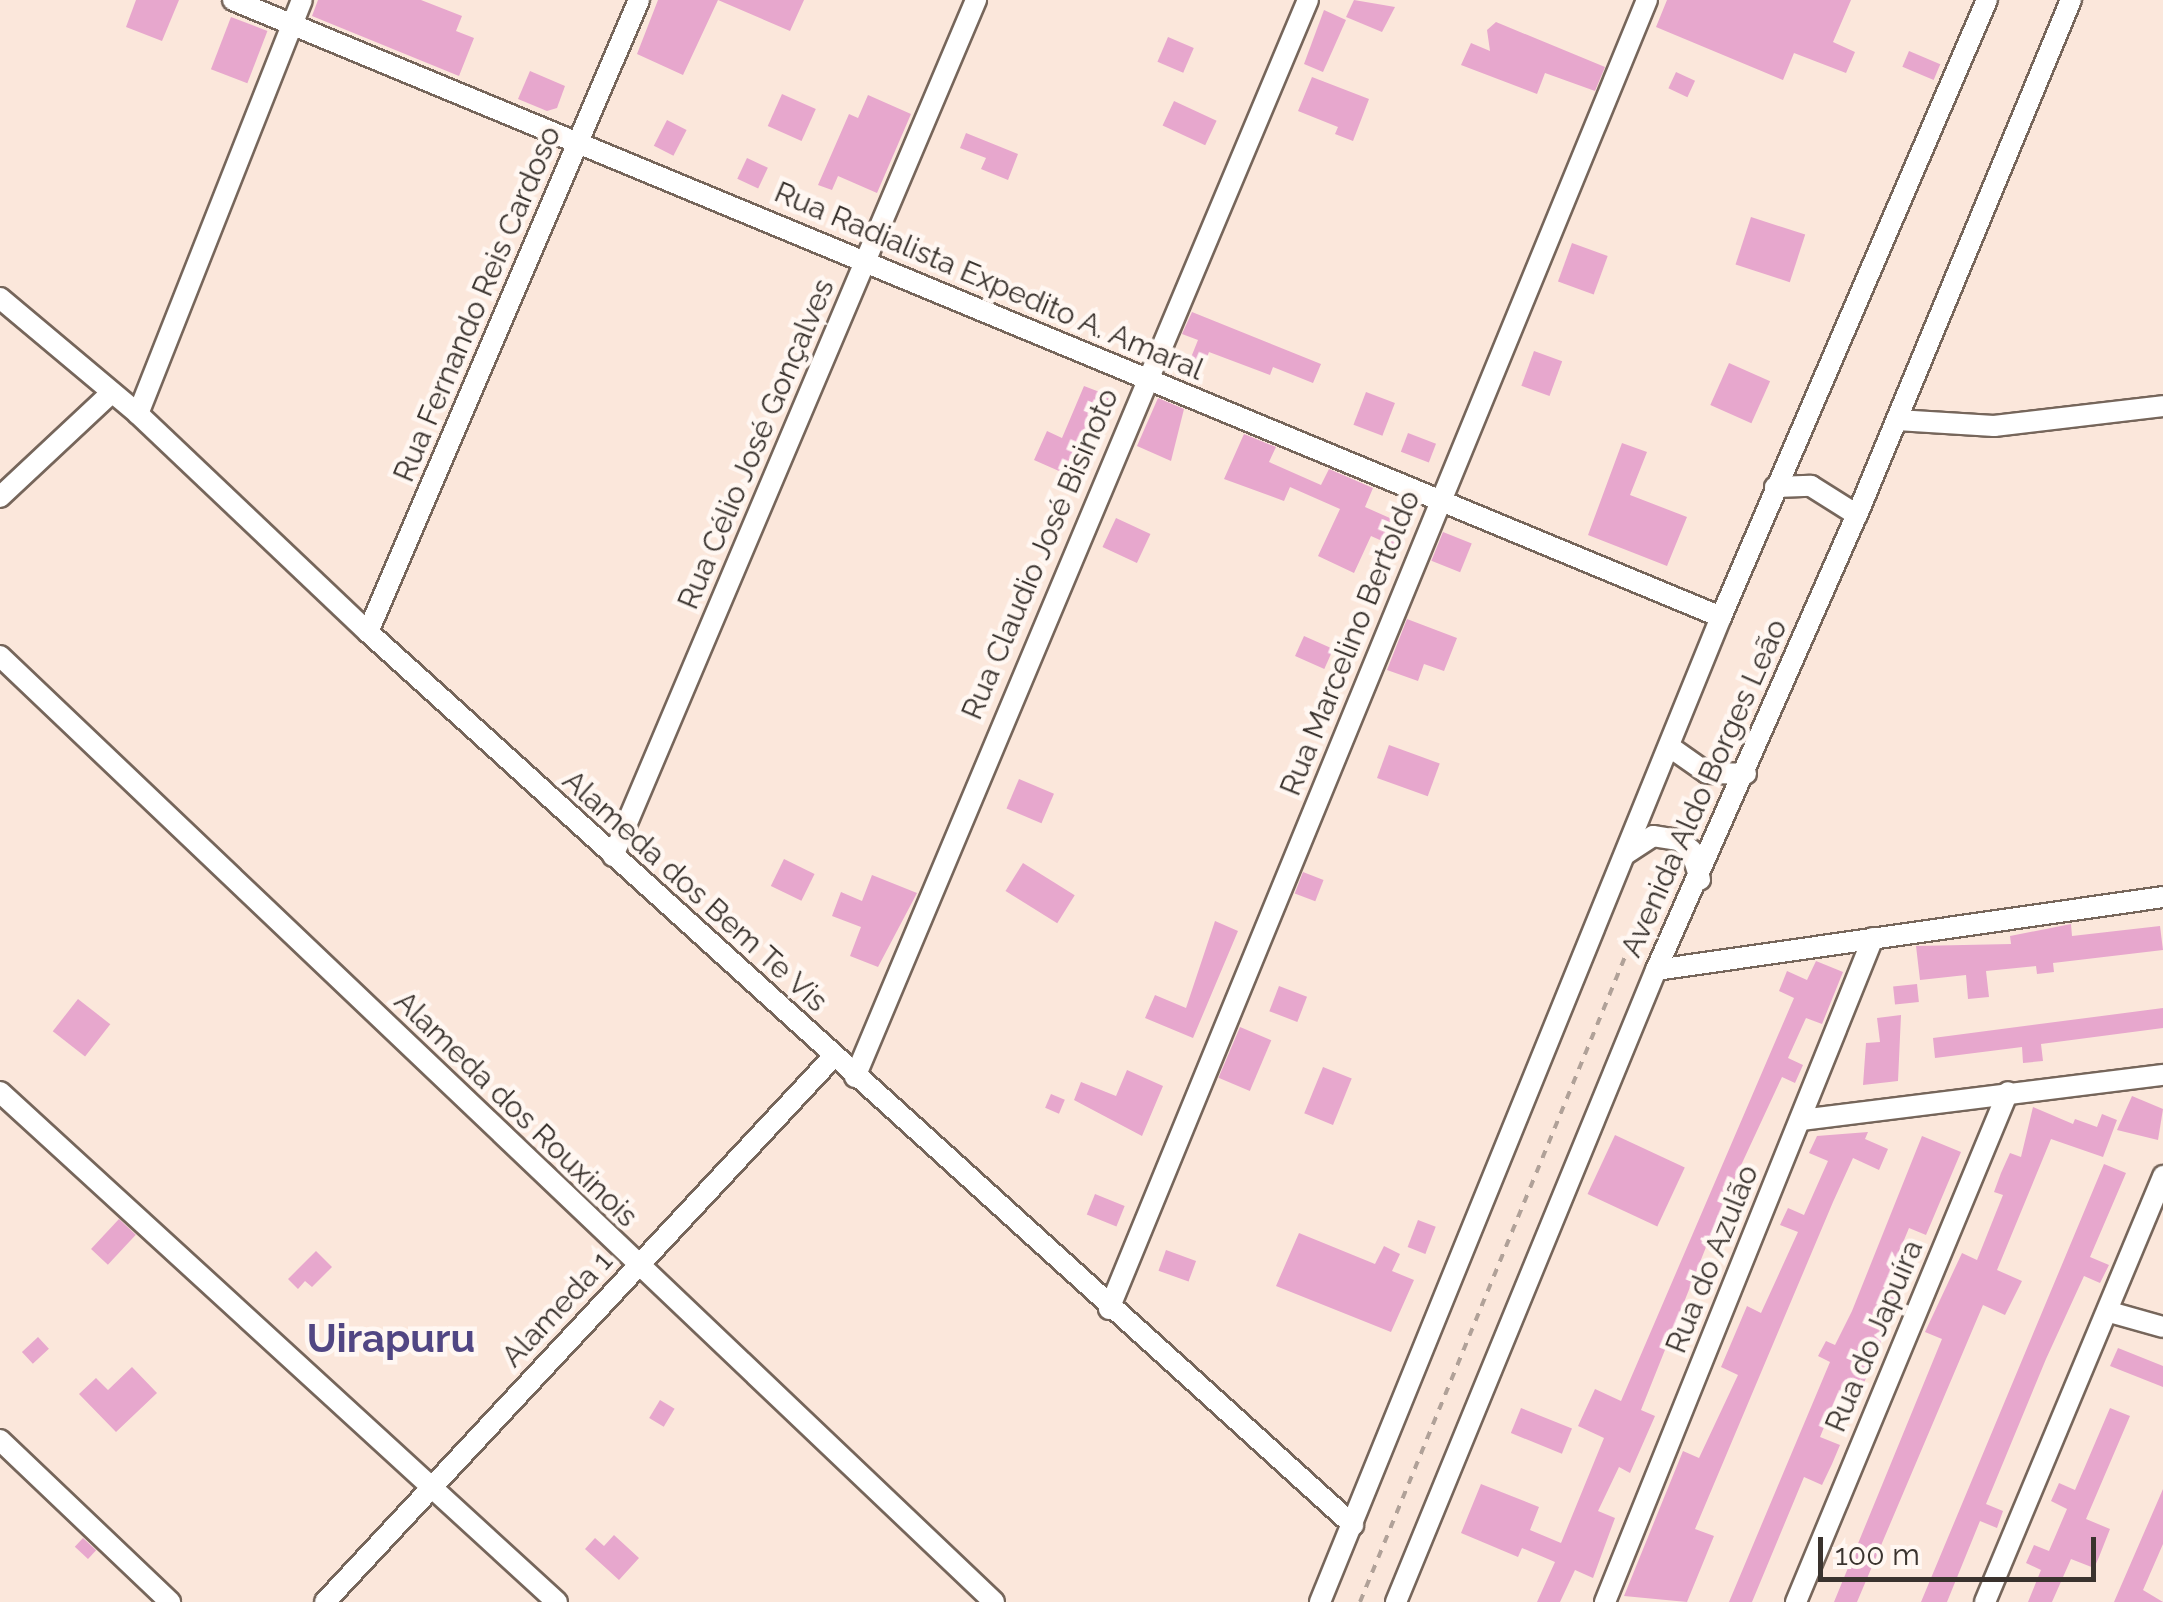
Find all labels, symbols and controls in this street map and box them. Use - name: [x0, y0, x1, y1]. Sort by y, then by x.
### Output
- street label: Rua Fernando Reis Cardoso: [386, 121, 568, 487]
- street label: Rua Radialista Expedito A. Amaral: [768, 174, 1210, 388]
- street label: Rua Célio José Gonçalves: [670, 273, 842, 615]
- street label: Rua Claudio José Bisinoto: [954, 383, 1126, 725]
- street label: Rua Marcelino Bertoldo: [1272, 485, 1428, 801]
- street label: Avenida Aldo Borges Leão: [1613, 613, 1795, 963]
- street label: Alameda dos Bem Te Vis: [555, 762, 835, 1020]
- street label: Alameda dos Rouxinois: [387, 983, 645, 1235]
- street label: Rua do Azulão: [1658, 1159, 1766, 1359]
- street label: Rua do Japuíra: [1817, 1234, 1931, 1438]
- street label: Alameda 1: [494, 1244, 620, 1374]
- district label: Uirapuru: [307, 1314, 475, 1362]
- scale bar: [1823, 1517, 2100, 1579]
- text: 100 m: [1835, 1537, 1920, 1572]

